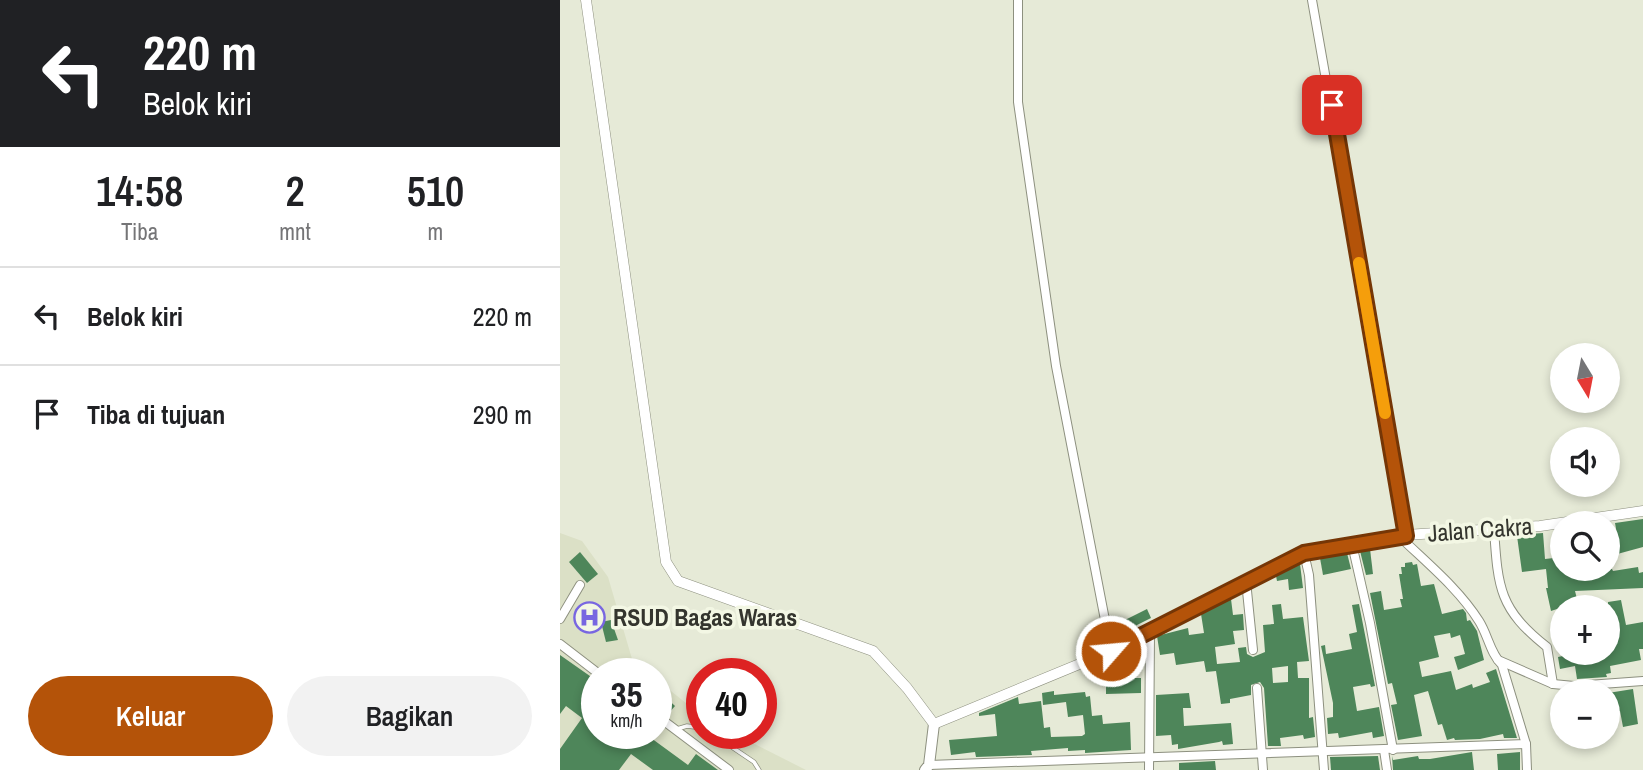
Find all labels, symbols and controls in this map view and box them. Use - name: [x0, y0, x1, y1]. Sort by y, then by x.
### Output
- text: 220 m: [143, 19, 257, 85]
- icon: left: [28, 28, 119, 119]
- pin: [1302, 75, 1362, 135]
- text: Belok kiri: [143, 82, 252, 125]
- icon: arrive: [1313, 86, 1351, 124]
- text: 14:58: [96, 163, 183, 219]
- text: 2: [285, 163, 305, 219]
- text: 510: [407, 163, 464, 219]
- text: Tiba: [121, 216, 158, 247]
- text: mnt: [279, 216, 311, 247]
- text: m: [428, 216, 443, 247]
- icon: left: [28, 297, 66, 335]
- text: Belok kiri: [87, 299, 183, 334]
- text: 220 m: [473, 299, 532, 334]
- north arrow: [1550, 343, 1620, 413]
- map controls: [1550, 343, 1620, 749]
- icon: arrive: [28, 395, 66, 433]
- text: Tiba di tujuan: [87, 397, 225, 432]
- text: 290 m: [473, 397, 532, 432]
- button: sound: [1550, 427, 1620, 497]
- street label: Jalan Cakra: [1426, 509, 1533, 549]
- button: search: [1550, 511, 1620, 581]
- button: +: [1550, 595, 1620, 665]
- hospital icon: RSUD Bagas Waras: [573, 601, 607, 635]
- place label: RSUD Bagas Waras: [613, 601, 797, 633]
- position arrow: [1074, 614, 1148, 688]
- speed limit sign: 40: [686, 658, 777, 749]
- text: 35: [611, 671, 642, 718]
- button: Keluar: [28, 676, 273, 756]
- button: Bagikan: [287, 676, 532, 756]
- button: −: [1550, 679, 1620, 749]
- text: km/h: [611, 708, 643, 733]

